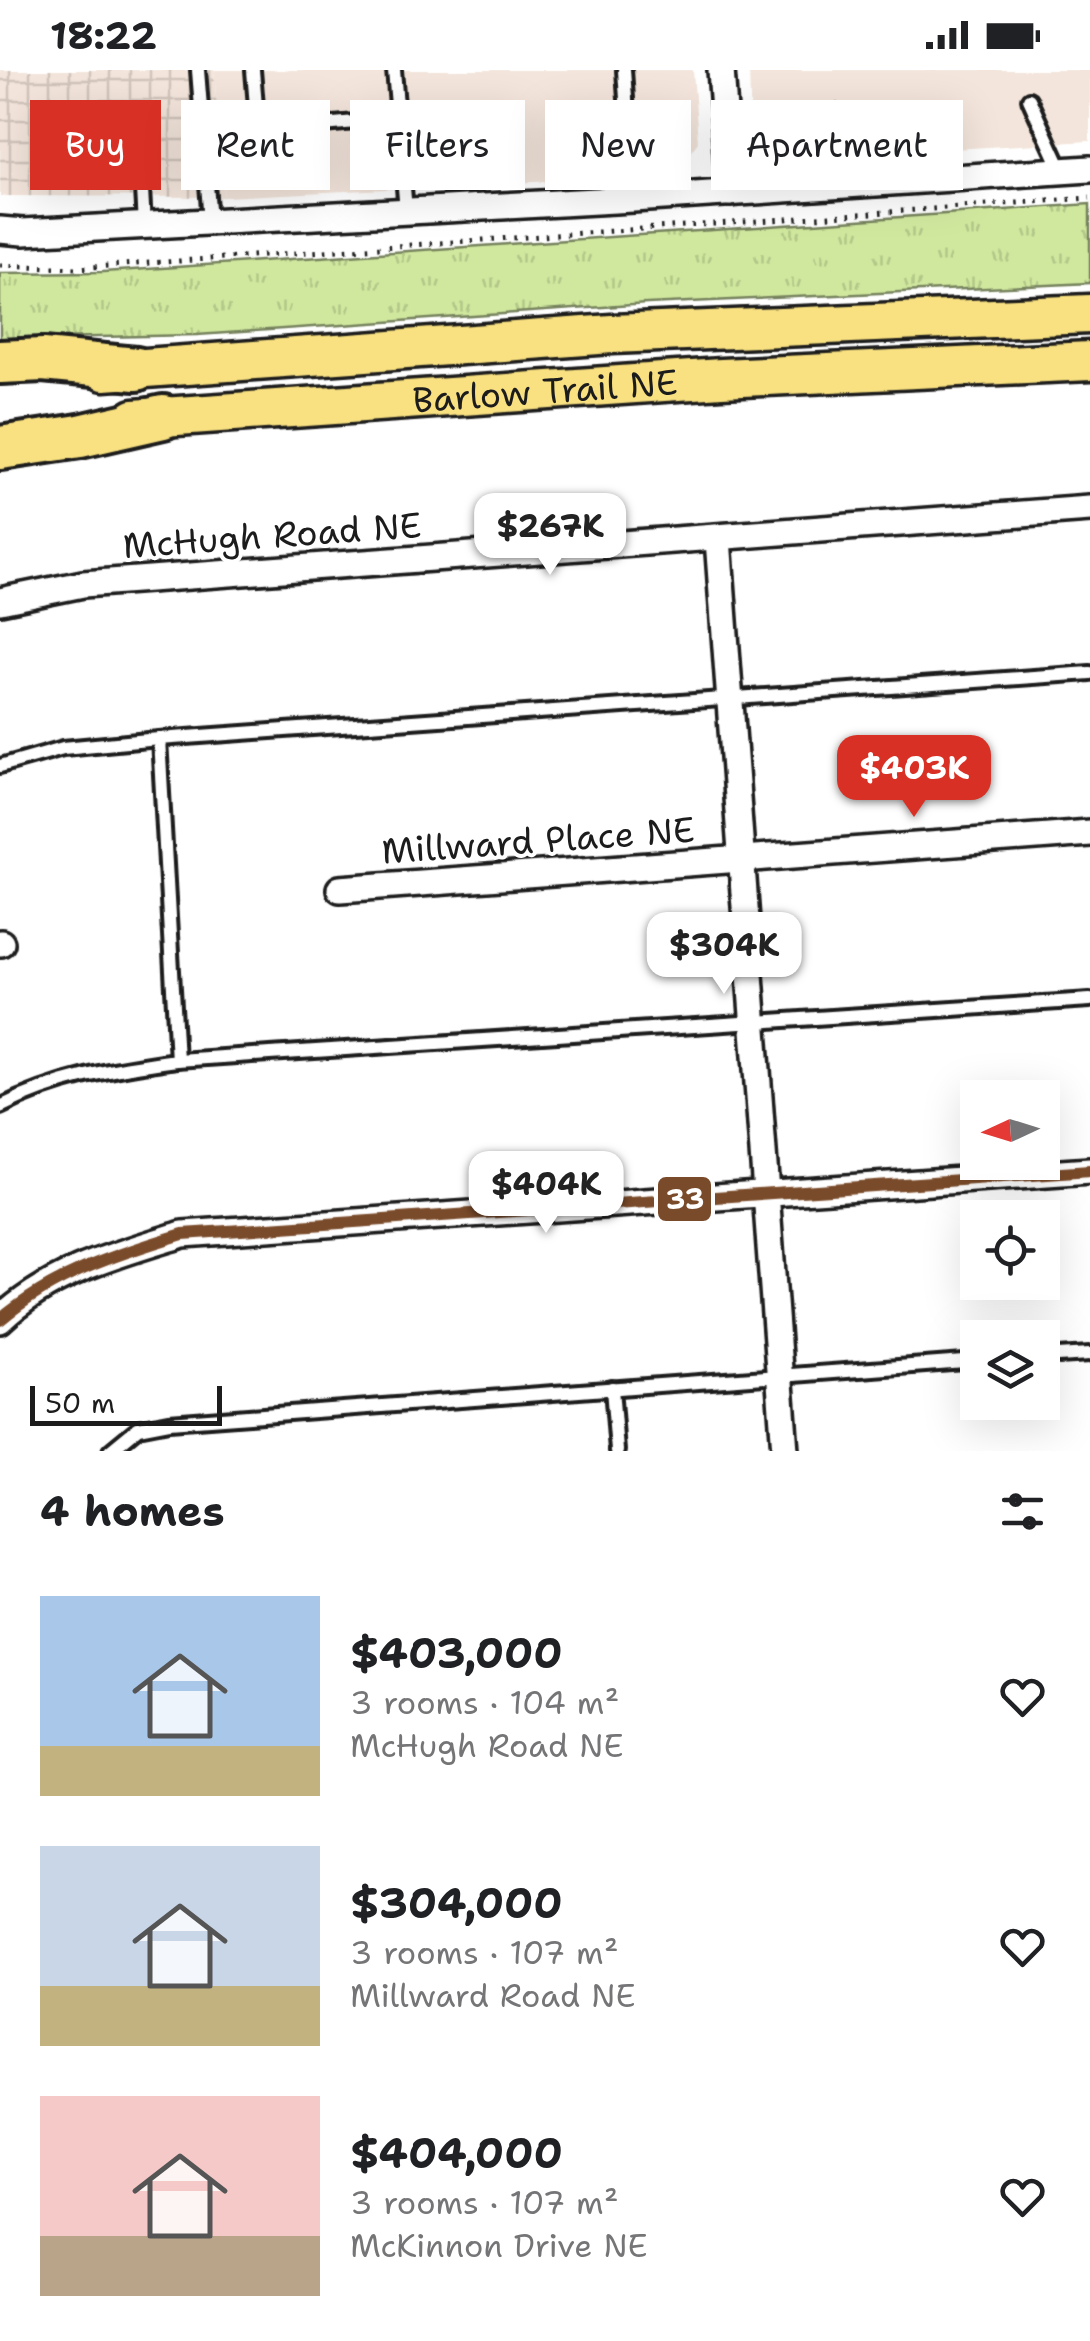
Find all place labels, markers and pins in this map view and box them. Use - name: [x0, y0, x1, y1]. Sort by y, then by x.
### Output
- pin: $267K: [480, 493, 620, 578]
- pin: $403K: [844, 735, 984, 820]
- pin: $304K: [654, 912, 794, 997]
- pin: $404K: [476, 1151, 616, 1236]

